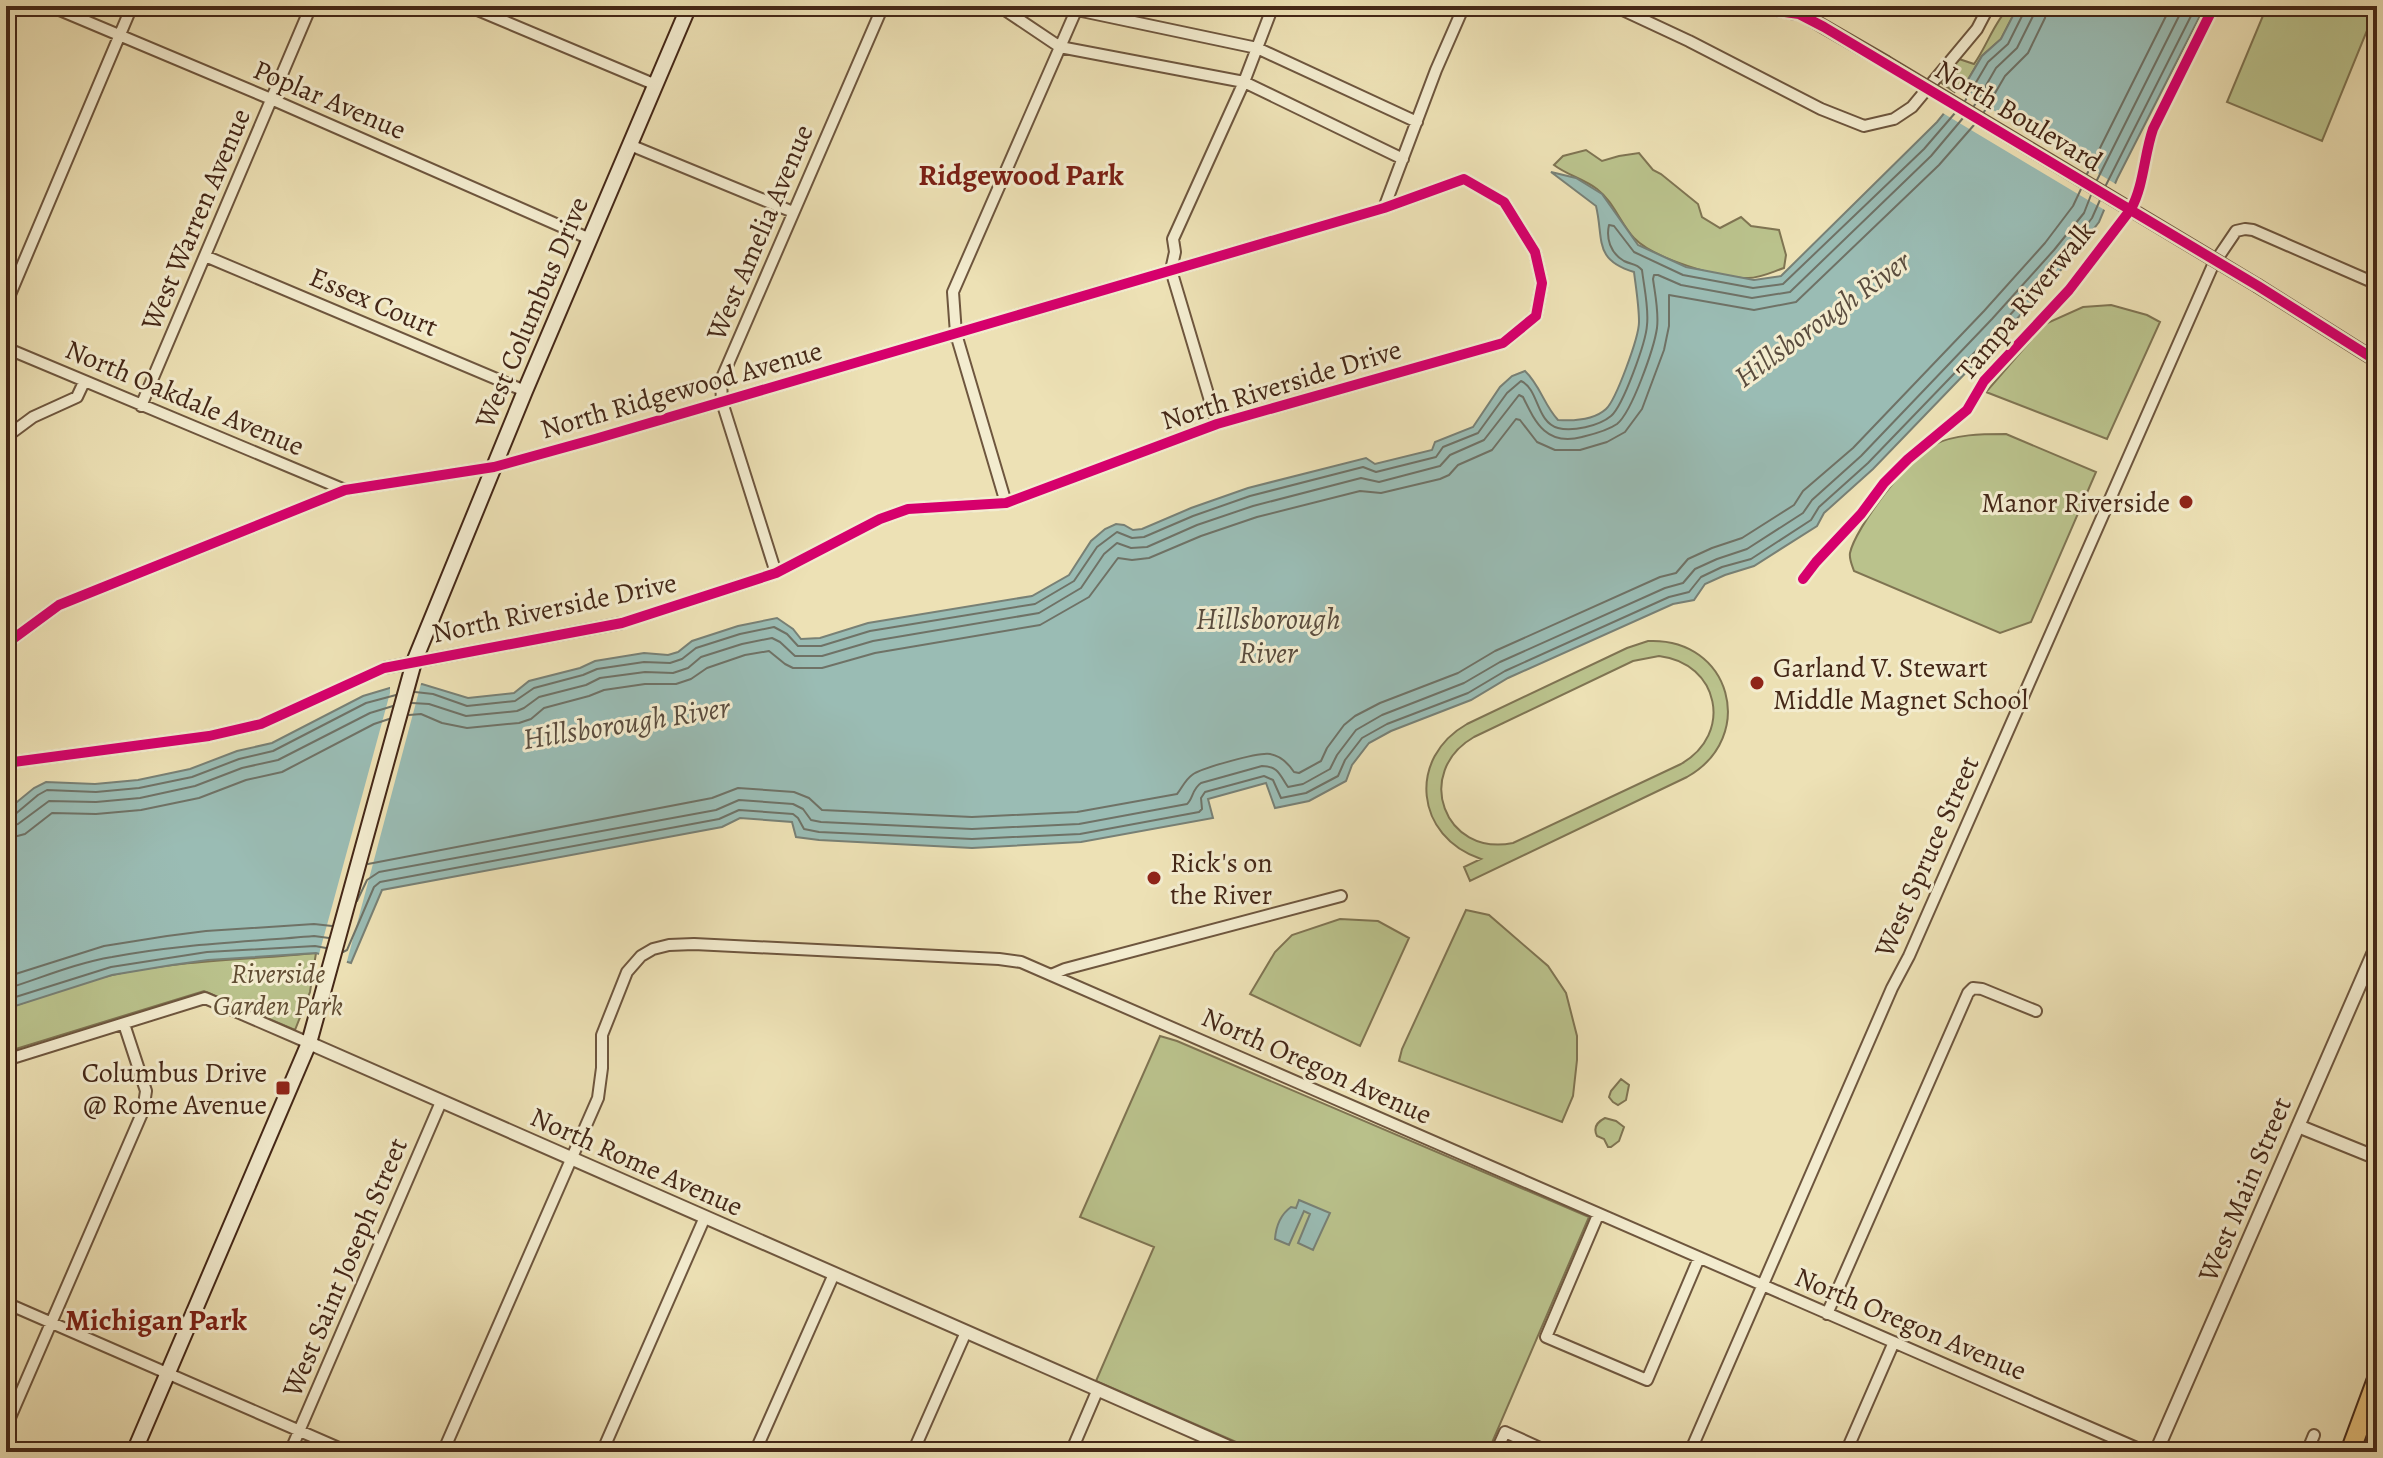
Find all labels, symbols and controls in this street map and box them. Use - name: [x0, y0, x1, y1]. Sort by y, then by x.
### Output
- street label: Poplar Avenue: [247, 51, 412, 149]
- street label: North Boulevard: [1928, 51, 2110, 181]
- street label: West Warren Avenue: [132, 103, 260, 337]
- street label: West Amelia Avenue: [697, 119, 823, 347]
- district label: Ridgewood Park: [918, 155, 1124, 195]
- street label: West Columbus Drive: [466, 191, 598, 435]
- street label: Tampa Riverwalk: [1948, 213, 2104, 388]
- water label: Hillsborough River: [1726, 241, 1919, 397]
- street label: Essex Court: [304, 258, 444, 346]
- street label: North Oakdale Avenue: [59, 330, 310, 465]
- street label: North Riverside Drive: [1157, 330, 1406, 440]
- street label: North Ridgewood Avenue: [536, 332, 827, 448]
- place label: Manor Riverside: [1981, 484, 2170, 522]
- marker: Manor Riverside: [2177, 493, 2195, 511]
- street label: North Riverside Drive: [428, 563, 680, 652]
- water label: Hillsborough River: [1195, 599, 1341, 673]
- place label: Garland V. Stewart Middle Magnet School: [1773, 649, 2029, 719]
- marker: Garland V. Stewart Middle Magnet School: [1748, 674, 1766, 692]
- water label: Hillsborough River: [520, 687, 734, 759]
- street label: West Spruce Street: [1865, 750, 1988, 964]
- place label: Rick's on the River: [1170, 844, 1273, 914]
- marker: Rick's on the River: [1145, 869, 1163, 887]
- park label: Riverside Garden Park: [213, 955, 343, 1025]
- street label: North Oregon Avenue: [1195, 998, 1438, 1134]
- place label: Columbus Drive @ Rome Avenue: [82, 1054, 267, 1124]
- marker: Columbus Drive @ Rome Avenue: [274, 1079, 292, 1097]
- street label: West Main Street: [2189, 1091, 2301, 1288]
- street label: North Rome Avenue: [524, 1098, 749, 1226]
- street label: West Saint Joseph Street: [273, 1132, 417, 1404]
- street label: North Oregon Avenue: [1789, 1258, 2032, 1390]
- district label: Michigan Park: [65, 1300, 247, 1340]

